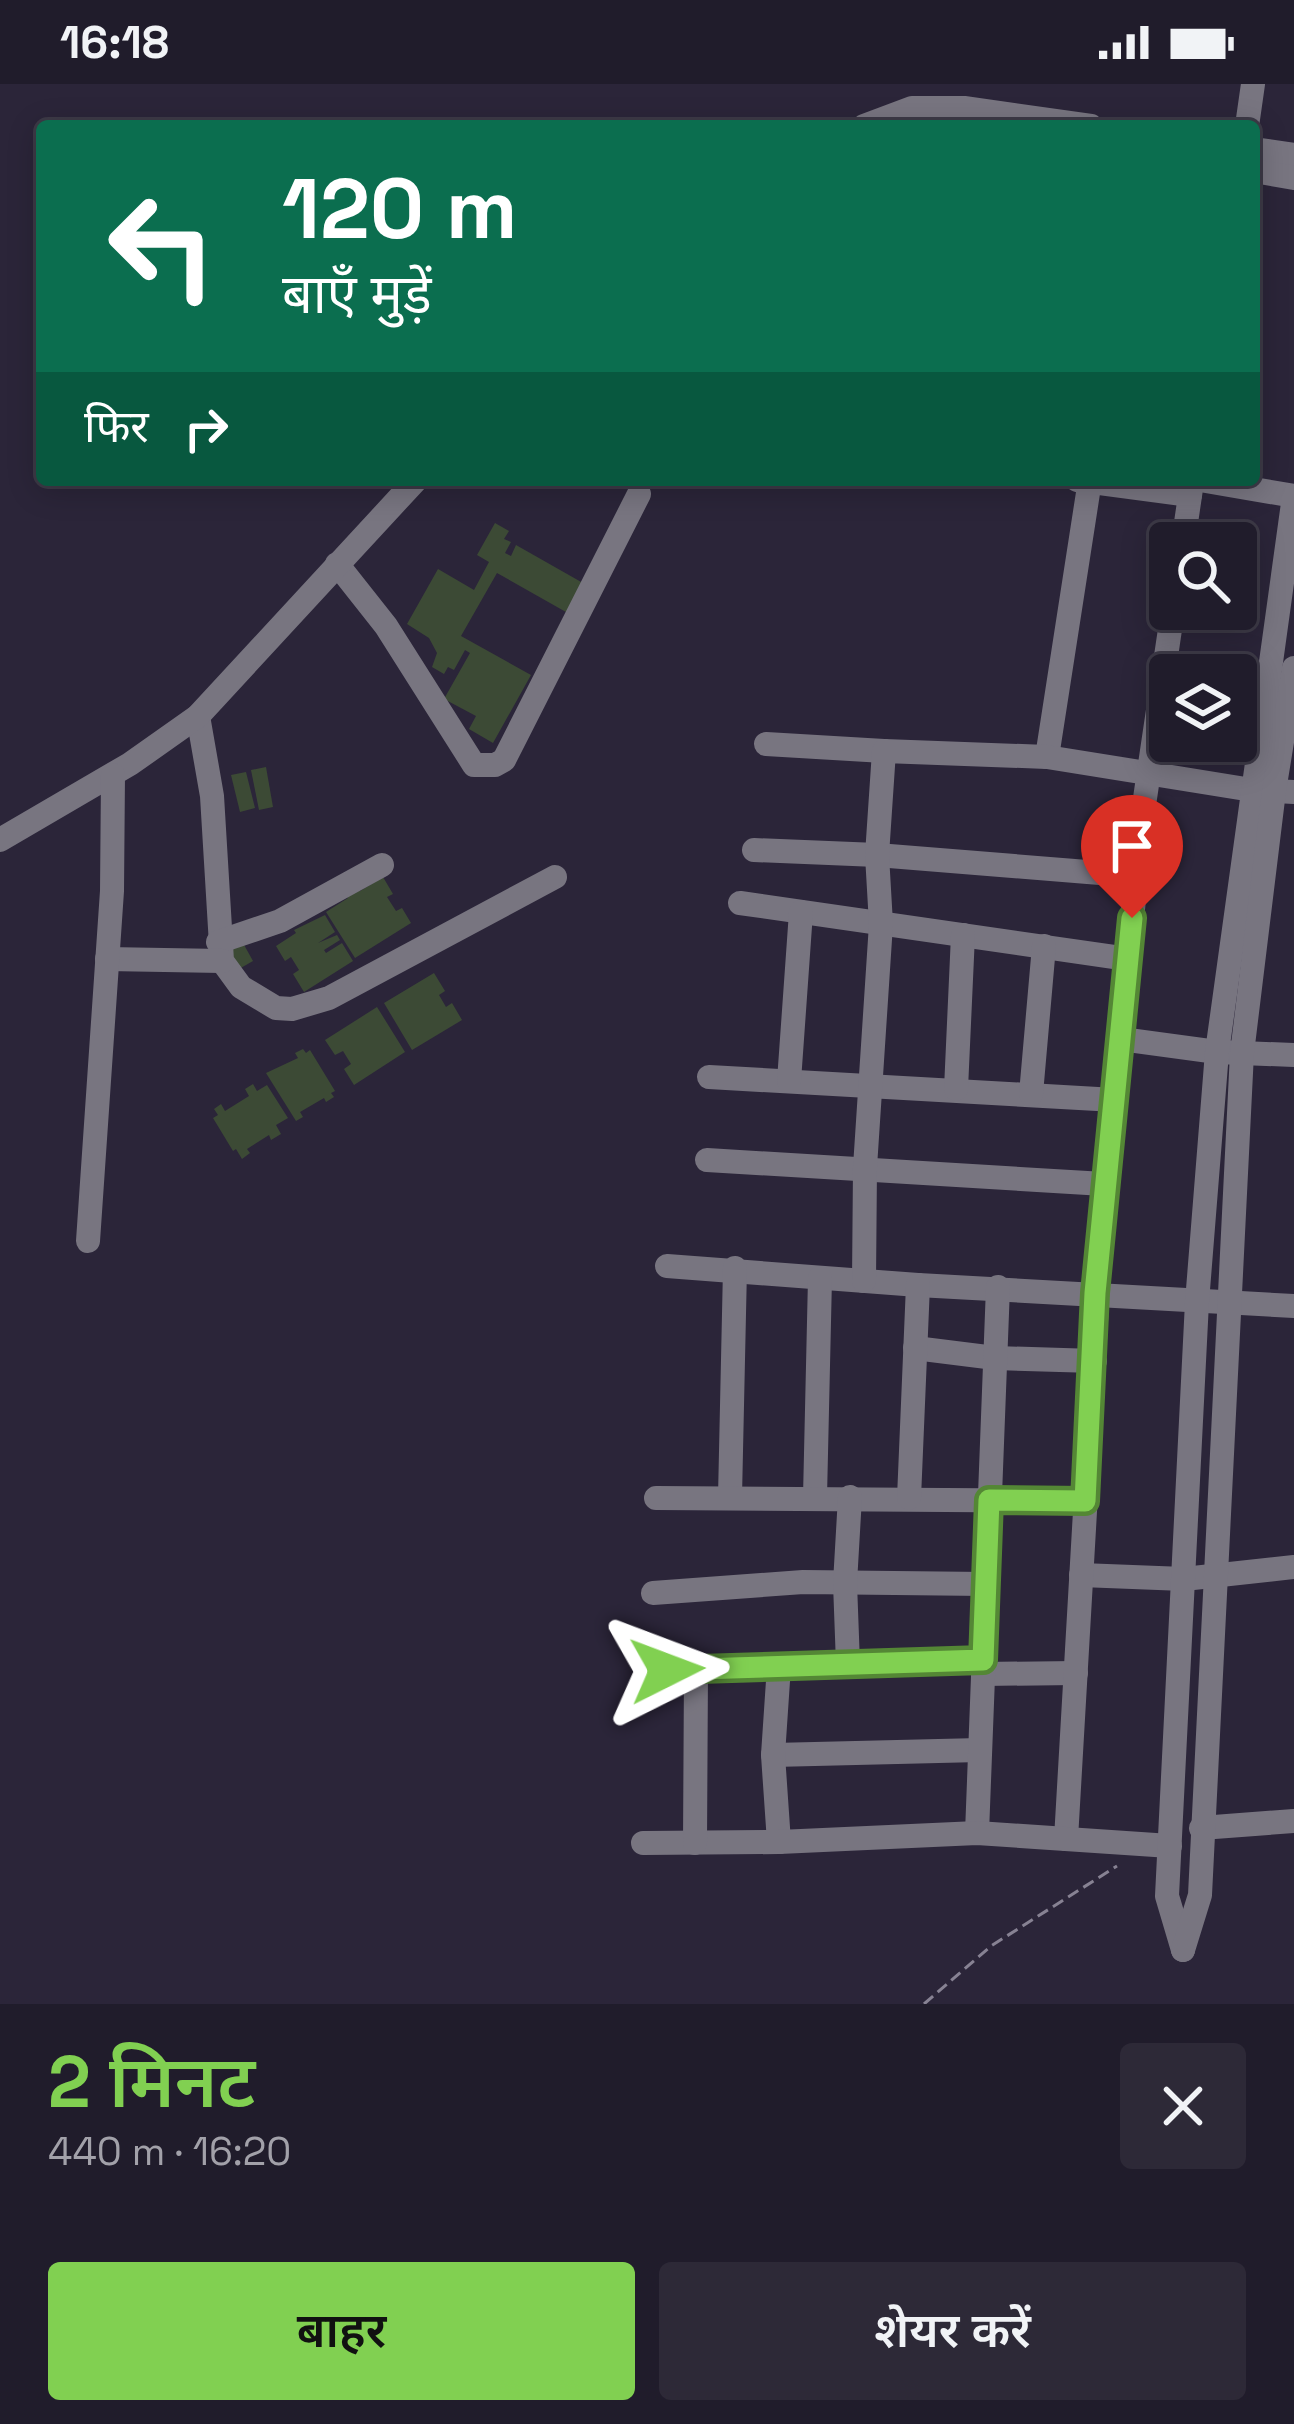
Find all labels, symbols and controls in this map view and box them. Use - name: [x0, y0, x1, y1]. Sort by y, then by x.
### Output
- text: 16:18: [60, 14, 169, 71]
- text: 120 m: [282, 155, 517, 263]
- icon: left: [84, 168, 240, 324]
- text: बाएँ मुड़ें: [282, 260, 432, 329]
- icon: right: [173, 396, 239, 462]
- text: फिर: [84, 398, 149, 455]
- map controls: [1149, 522, 1257, 762]
- button: search: [1149, 522, 1257, 630]
- button: layers: [1149, 654, 1257, 762]
- pin: [1081, 795, 1183, 918]
- icon: arrive: [1099, 813, 1165, 879]
- position arrow: [604, 1607, 730, 1733]
- text: 2 मिनट: [48, 2036, 255, 2128]
- button: close: [1120, 2043, 1246, 2169]
- text: 440 m · 16:20: [48, 2127, 291, 2176]
- button: बाहर: [48, 2262, 635, 2400]
- button: शेयर करें: [659, 2262, 1246, 2400]

